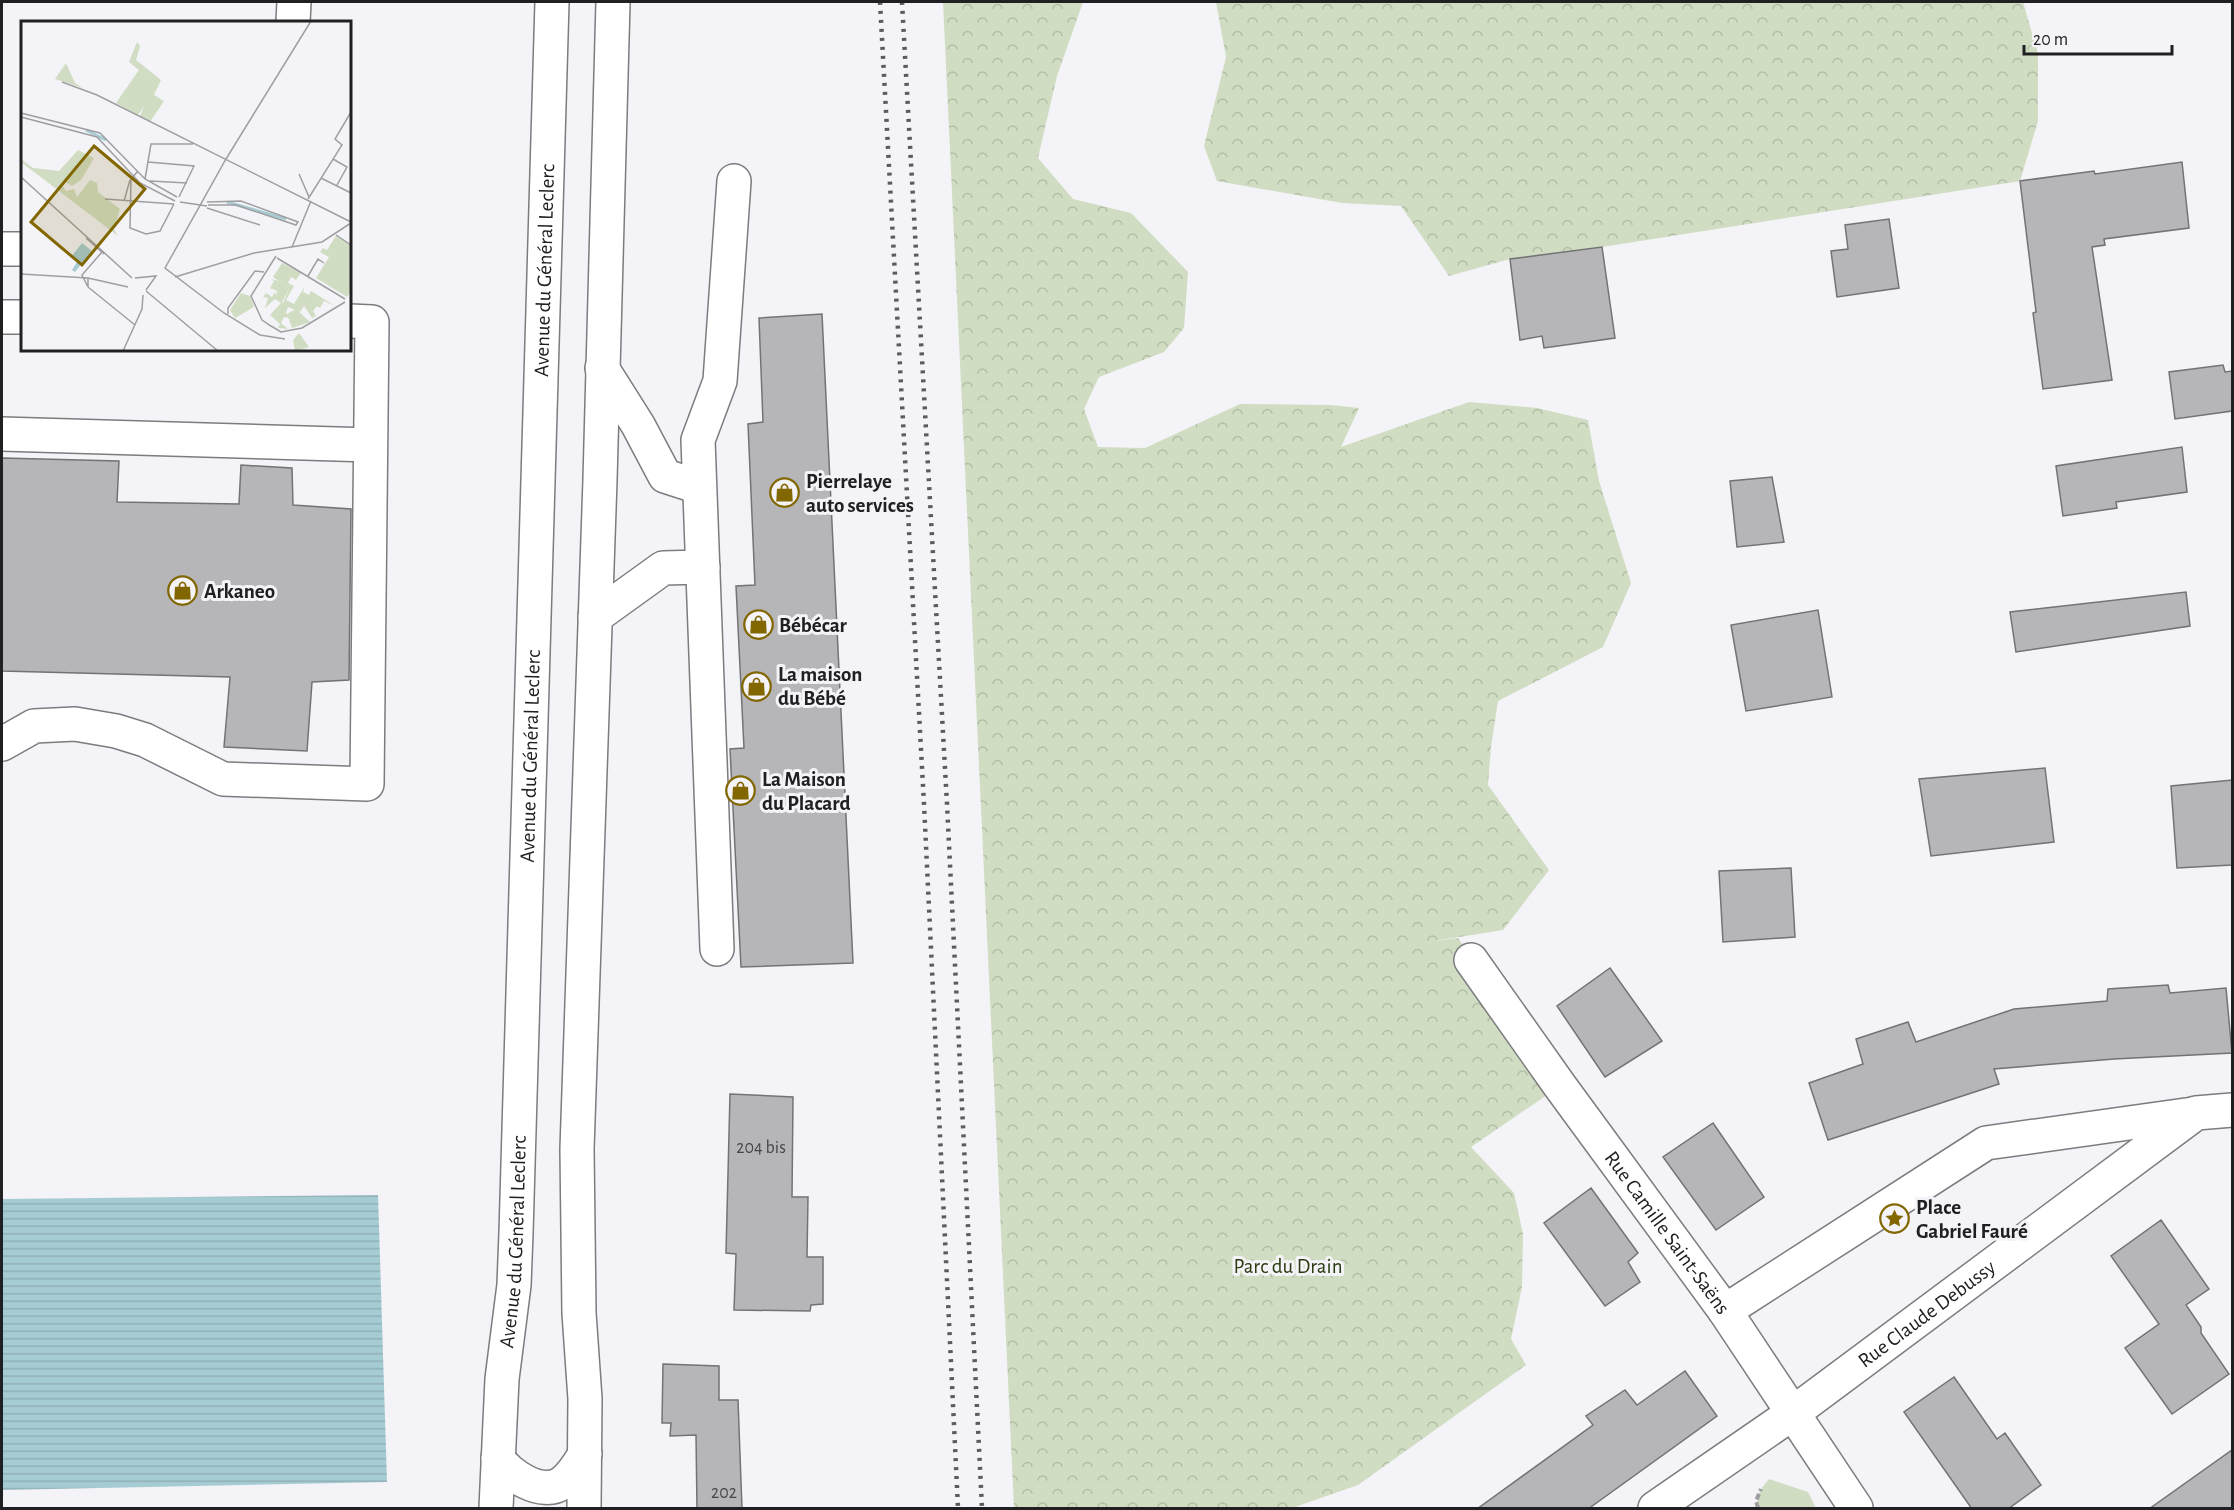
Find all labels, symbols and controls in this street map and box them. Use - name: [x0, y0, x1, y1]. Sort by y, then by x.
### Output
- scale bar: [2024, 18, 2172, 56]
- inset map: [21, 21, 351, 351]
- text: 20 m: [2033, 31, 2068, 49]
- street label: Avenue du Général Leclerc: [531, 164, 558, 377]
- place label: Pierrelaye auto services: [806, 471, 914, 516]
- shop icon: Pierrelaye auto services: [769, 477, 801, 509]
- shop icon: Arkaneo: [167, 575, 199, 607]
- place label: Arkaneo: [204, 581, 275, 602]
- shop icon: Bébécar: [742, 609, 774, 641]
- place label: Bébécar: [779, 615, 848, 636]
- street label: Avenue du Général Leclerc: [517, 649, 544, 863]
- place label: La maison du Bébé: [778, 664, 862, 709]
- shop icon: La maison du Bébé: [741, 670, 773, 702]
- place label: La Maison du Placard: [762, 769, 851, 814]
- shop icon: La Maison du Placard: [725, 775, 757, 807]
- street label: Avenue du Général Leclerc: [496, 1135, 530, 1349]
- house number: 204 bis: [736, 1139, 786, 1157]
- street label: Rue Camille Saint-Saëns: [1601, 1147, 1734, 1318]
- place label: Place Gabriel Fauré: [1916, 1197, 2028, 1242]
- place icon: Place Gabriel Fauré: [1879, 1203, 1911, 1235]
- park label: Parc du Drain: [1234, 1256, 1343, 1277]
- street label: Rue Claude Debussy: [1854, 1256, 1999, 1372]
- house number: 202: [711, 1484, 737, 1502]

